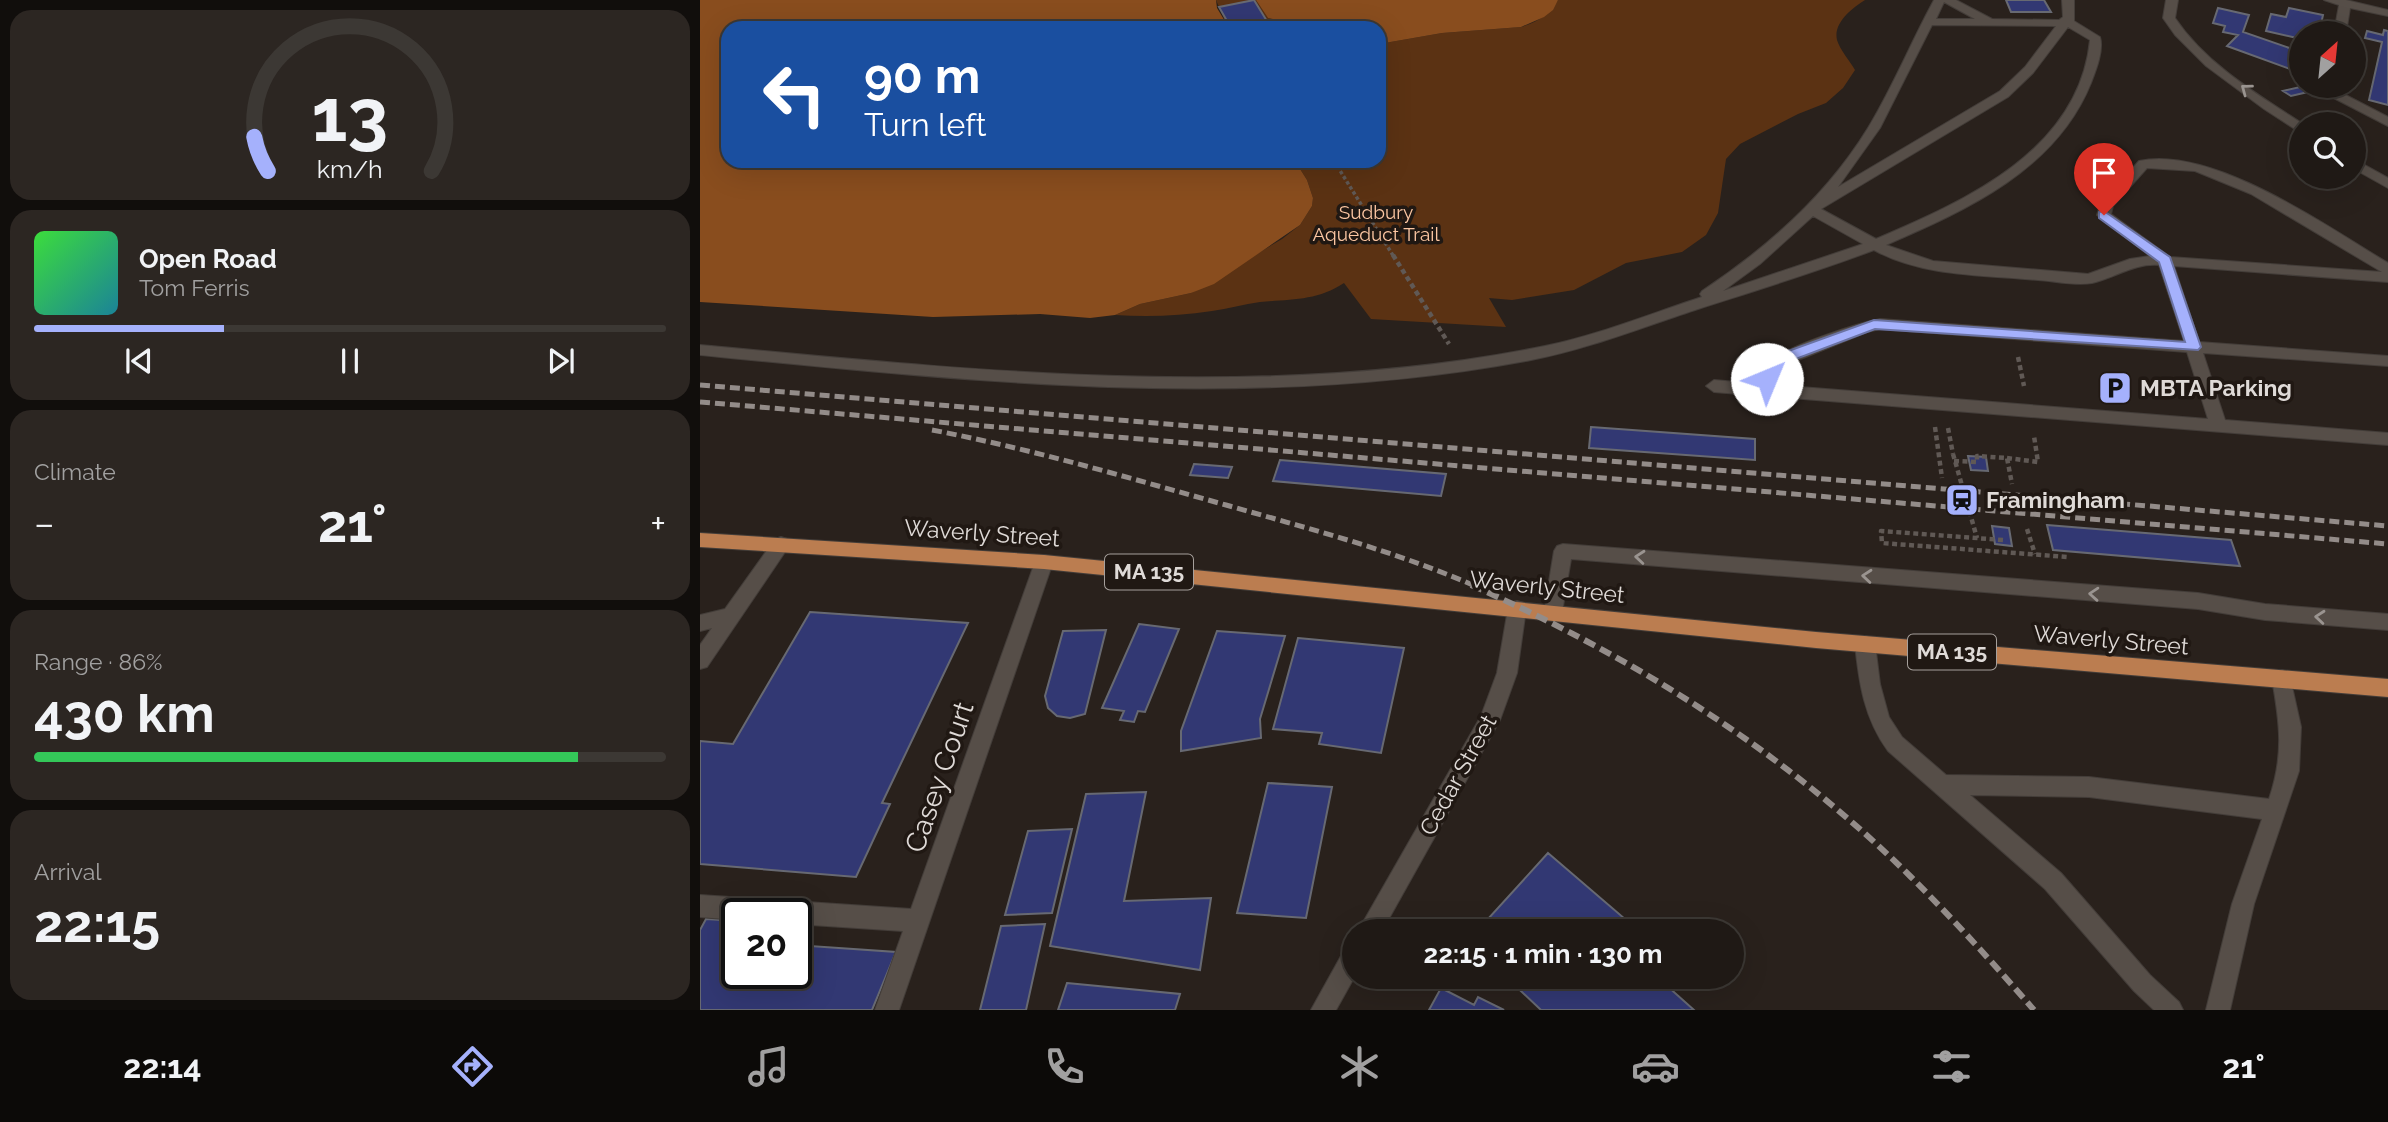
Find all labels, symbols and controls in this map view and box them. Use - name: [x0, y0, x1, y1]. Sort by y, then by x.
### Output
- north arrow: [2289, 21, 2366, 98]
- map controls: [2289, 21, 2366, 189]
- text: 90 m: [864, 47, 980, 104]
- icon: left: [749, 49, 840, 140]
- text: 13: [312, 73, 388, 158]
- one-way arrow: [2241, 85, 2253, 98]
- text: Turn left: [864, 106, 986, 143]
- button: search: [2289, 112, 2366, 189]
- pin: [2074, 143, 2134, 215]
- text: km/h: [317, 154, 383, 184]
- icon: arrive: [2085, 154, 2123, 192]
- park label: Sudbury Aqueduct Trail: [1312, 201, 1440, 245]
- text: Open Road: [139, 244, 277, 274]
- text: Tom Ferris: [139, 274, 250, 301]
- icon: previous: [120, 342, 158, 380]
- icon: pause: [331, 342, 369, 380]
- icon: next: [542, 342, 580, 380]
- position arrow: [1730, 342, 1804, 416]
- parking icon: MBTA Parking: [2096, 369, 2134, 407]
- place label: MBTA Parking: [2140, 374, 2292, 401]
- text: Climate: [34, 458, 116, 485]
- station icon: Framingham: [1943, 481, 1981, 519]
- place label: Framingham: [1986, 486, 2125, 513]
- text: 21°: [318, 493, 387, 554]
- text: −: [34, 501, 54, 546]
- text: +: [650, 501, 666, 546]
- street label: Waverly Street: [903, 514, 1061, 551]
- one-way arrow: [1635, 550, 1646, 565]
- road number: MA 135: [1105, 554, 1193, 590]
- street label: Waverly Street: [1468, 565, 1626, 608]
- one-way arrow: [1861, 568, 1872, 583]
- one-way arrow: [2088, 587, 2099, 602]
- one-way arrow: [2314, 610, 2325, 625]
- street label: Waverly Street: [2032, 619, 2190, 660]
- road number: MA 135: [1908, 634, 1996, 670]
- text: Range · 86%: [34, 648, 163, 675]
- text: 430 km: [34, 683, 215, 744]
- street label: Casey Court: [898, 697, 981, 857]
- street label: Cedar Street: [1413, 710, 1502, 840]
- text: Arrival: [34, 858, 101, 885]
- text: 22:15: [34, 893, 160, 954]
- speed limit sign: 20: [721, 898, 812, 989]
- text: 22:15 · 1 min · 130 m: [1423, 939, 1663, 969]
- icon: directions: [448, 1042, 497, 1091]
- icon: music: [744, 1042, 793, 1091]
- icon: phone: [1040, 1042, 1089, 1091]
- icon: climate: [1335, 1042, 1384, 1091]
- icon: car: [1631, 1042, 1680, 1091]
- icon: filters: [1927, 1042, 1976, 1091]
- text: 22:14: [123, 1048, 201, 1085]
- text: 21°: [2222, 1048, 2265, 1085]

